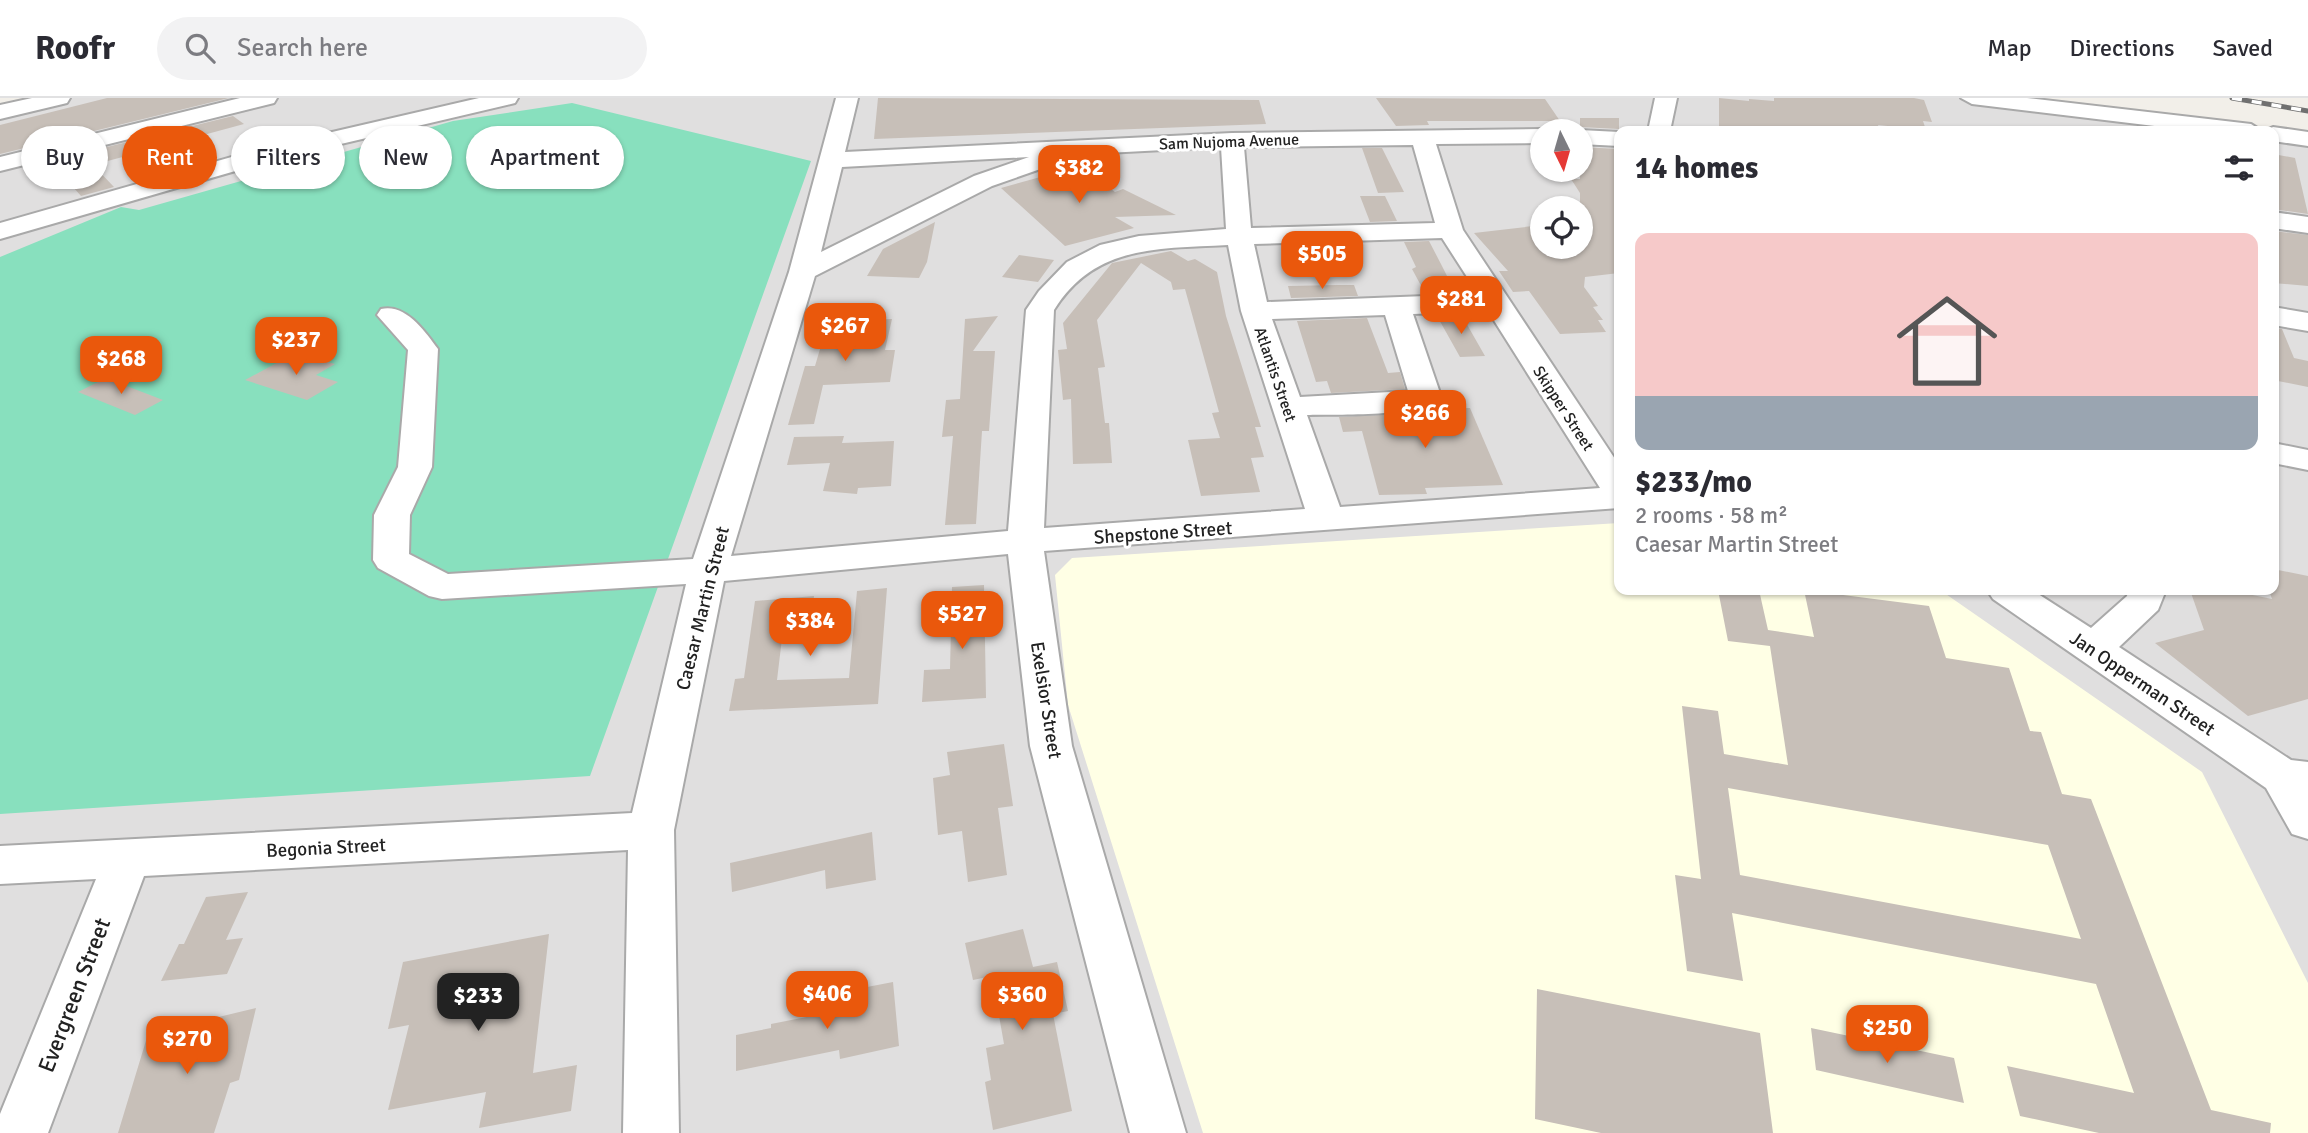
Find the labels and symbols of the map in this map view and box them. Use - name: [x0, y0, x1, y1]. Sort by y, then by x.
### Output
- north arrow: [1530, 119, 1592, 182]
- street label: Sam Nujoma Avenue: [1159, 130, 1299, 154]
- pin: $382: [1038, 146, 1120, 205]
- pin: $505: [1281, 232, 1363, 291]
- pin: $281: [1420, 276, 1502, 336]
- pin: $267: [804, 303, 886, 363]
- pin: $237: [255, 317, 337, 377]
- street label: Atlantis Street: [1249, 324, 1301, 425]
- pin: $268: [80, 336, 162, 396]
- street label: Skipper Street: [1528, 362, 1598, 455]
- pin: $266: [1384, 390, 1466, 450]
- street label: Shepstone Street: [1093, 516, 1233, 550]
- street label: Caesar Martin Street: [671, 524, 735, 693]
- pin: $527: [921, 592, 1003, 651]
- pin: $384: [769, 598, 851, 658]
- street label: Jan Opperman Street: [2065, 626, 2220, 742]
- street label: Exelsior Street: [1025, 640, 1067, 761]
- street label: Begonia Street: [266, 833, 387, 863]
- street label: Evergreen Street: [32, 914, 117, 1077]
- pin: $406: [786, 972, 868, 1031]
- pin: $360: [981, 972, 1063, 1032]
- pin: $233: [437, 974, 519, 1033]
- pin: $250: [1846, 1006, 1928, 1065]
- pin: $270: [146, 1016, 228, 1076]

